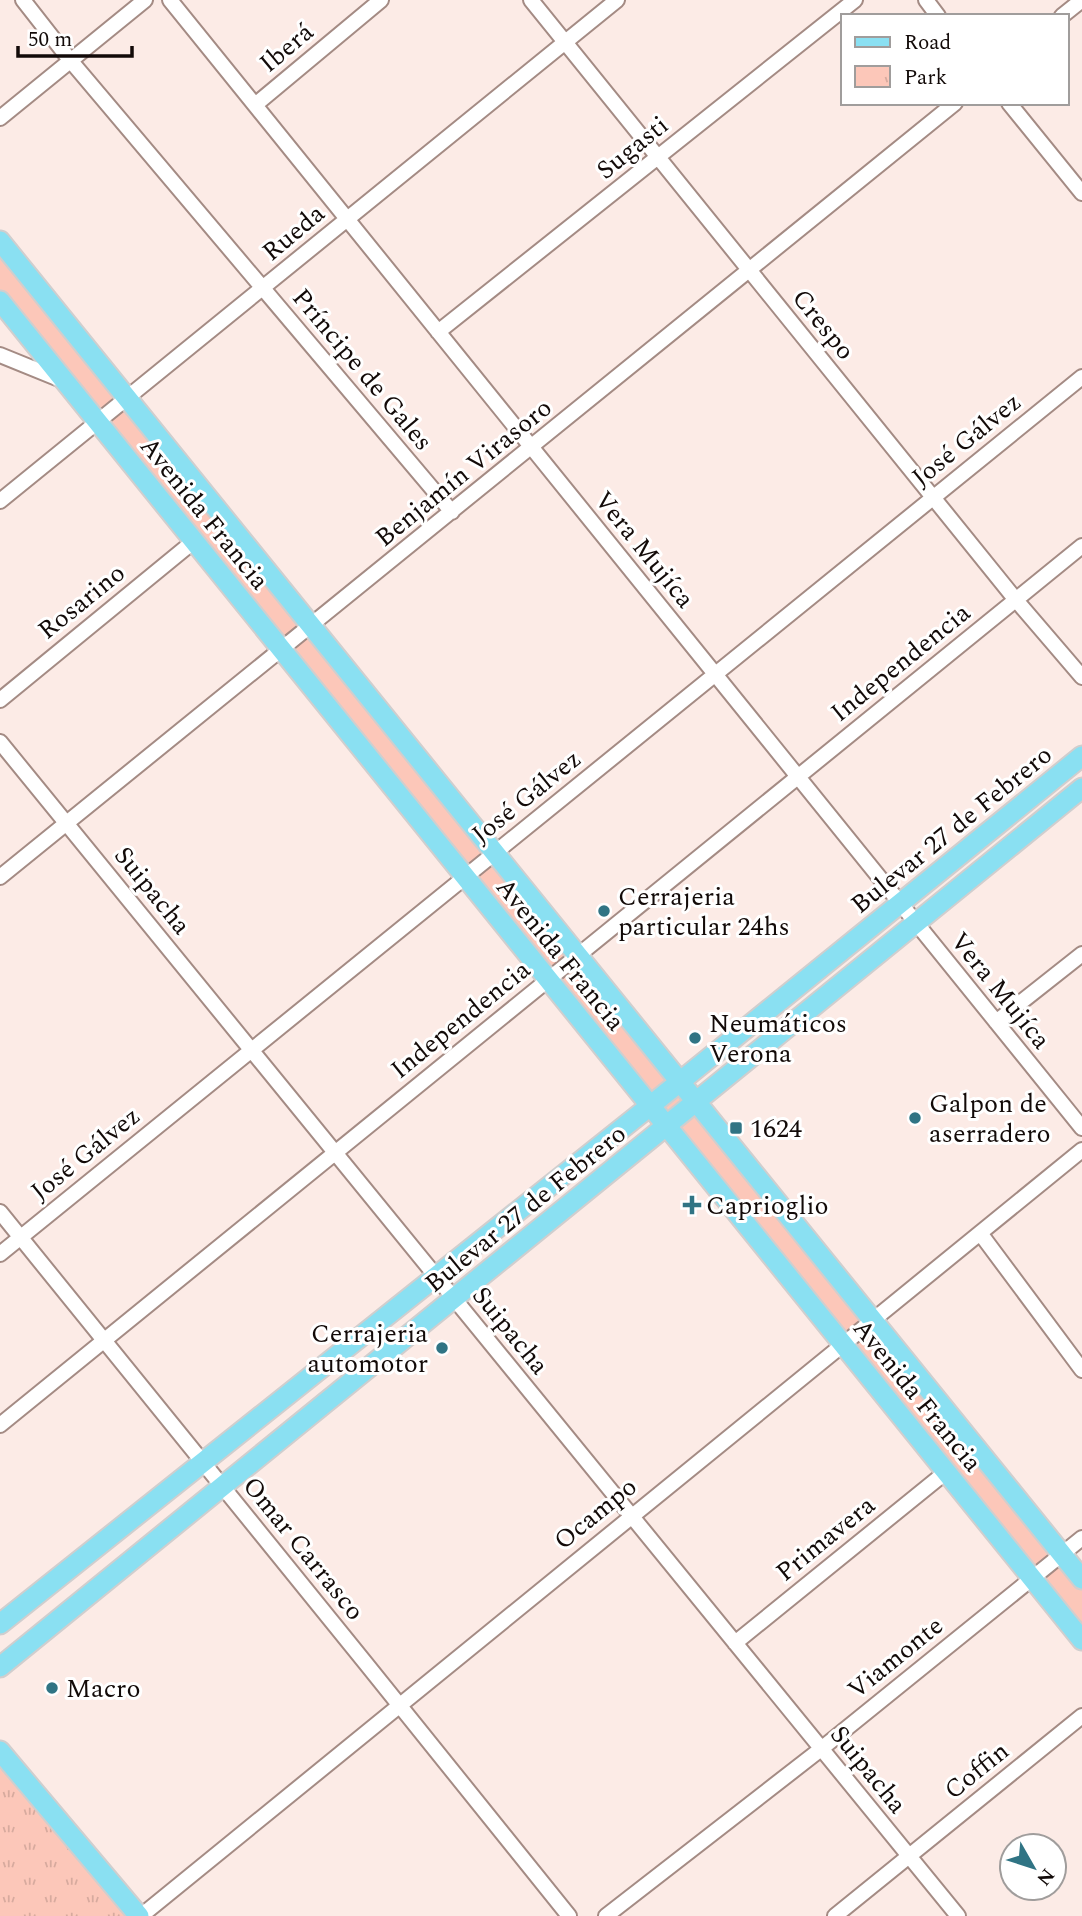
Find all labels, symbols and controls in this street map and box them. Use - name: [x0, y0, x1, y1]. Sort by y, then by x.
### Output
- street label: Iberá: [251, 13, 323, 83]
- scale bar: [18, 14, 131, 58]
- legend: [841, 14, 1068, 105]
- text: 50 m: [28, 24, 72, 56]
- text: Road: [904, 27, 951, 59]
- text: Park: [904, 62, 948, 94]
- street label: Sugasti: [588, 106, 678, 190]
- street label: Rueda: [253, 194, 334, 271]
- street label: Príncipe de Gales: [282, 279, 443, 460]
- street label: Crespo: [782, 280, 865, 369]
- street label: José Gálvez: [903, 383, 1030, 497]
- street label: Benjamín Virasoro: [366, 389, 561, 557]
- street label: Avenida Francia: [130, 428, 279, 599]
- street label: Vera Mujíca: [584, 482, 704, 617]
- street label: Rosarino: [29, 554, 134, 650]
- street label: Independencia: [822, 593, 980, 732]
- street label: Bulevar 27 de Febrero: [842, 736, 1061, 924]
- street label: José Gálvez: [463, 740, 590, 854]
- street label: Suipacha: [104, 838, 201, 944]
- street label: Avenida Francia: [486, 869, 635, 1040]
- place label: Cerrajeria particular 24hs: [618, 877, 790, 947]
- marker: Cerrajeria particular 24hs: [596, 903, 612, 919]
- street label: Vera Mujíca: [940, 923, 1060, 1058]
- street label: Independencia: [382, 950, 540, 1089]
- place label: Neumáticos Verona: [709, 1004, 847, 1074]
- marker: Neumáticos Verona: [687, 1030, 703, 1046]
- place label: Galpon de aserradero: [929, 1084, 1051, 1154]
- street label: José Gálvez: [22, 1097, 149, 1211]
- place label: 1624: [750, 1109, 802, 1149]
- marker: Galpon de aserradero: [907, 1110, 923, 1126]
- street label: Bulevar 27 de Febrero: [416, 1115, 635, 1303]
- marker: 1624: [728, 1120, 744, 1136]
- place label: Caprioglio: [706, 1186, 829, 1226]
- marker: Caprioglio: [684, 1197, 700, 1213]
- street label: Suipacha: [462, 1278, 559, 1384]
- street label: Avenida Francia: [843, 1310, 992, 1481]
- place label: Cerrajeria automotor: [307, 1314, 428, 1384]
- marker: Cerrajeria automotor: [434, 1340, 450, 1356]
- street label: Omar Carrasco: [232, 1468, 374, 1629]
- street label: Ocampo: [545, 1468, 646, 1560]
- street label: Primavera: [767, 1486, 884, 1591]
- street label: Viamonte: [839, 1607, 952, 1709]
- place label: Macro: [66, 1669, 140, 1709]
- marker: Macro: [44, 1680, 60, 1696]
- street label: Suipacha: [820, 1717, 917, 1823]
- street label: Coffin: [935, 1732, 1018, 1810]
- north arrow: [998, 1832, 1068, 1902]
- text: N: [1029, 1862, 1061, 1892]

